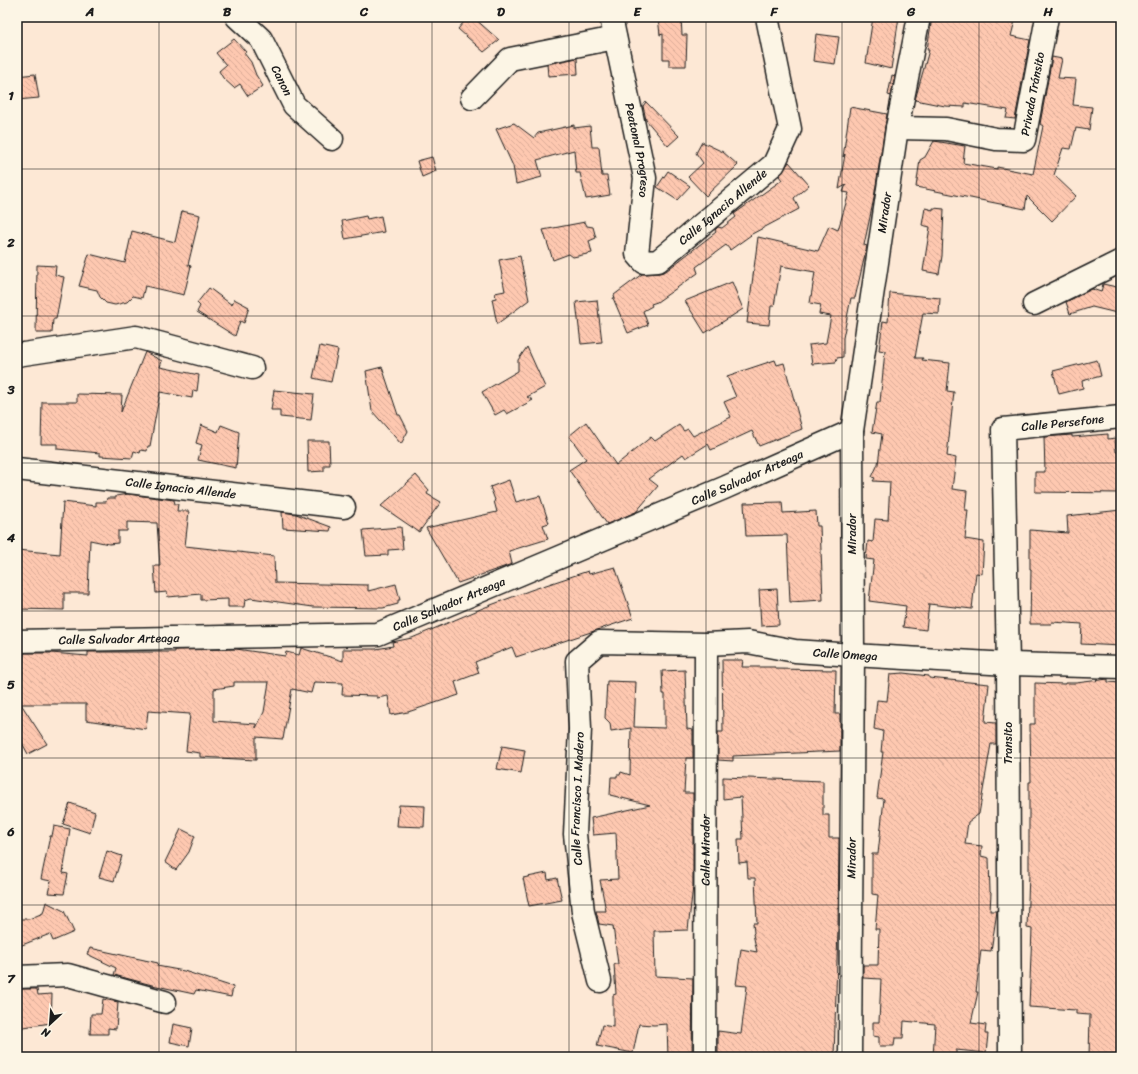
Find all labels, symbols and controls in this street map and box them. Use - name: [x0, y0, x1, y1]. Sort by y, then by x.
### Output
- text: A: [85, 0, 94, 23]
- text: B: [223, 0, 232, 23]
- text: C: [359, 0, 369, 23]
- text: D: [497, 0, 505, 23]
- text: E: [633, 0, 642, 23]
- text: F: [769, 0, 778, 23]
- text: G: [906, 0, 916, 23]
- text: H: [1042, 0, 1053, 23]
- street label: Privada Tránsito: [1014, 50, 1051, 138]
- street label: Canon: [265, 61, 299, 101]
- text: 1: [8, 84, 14, 107]
- street label: Peatonal Progreso: [618, 101, 656, 199]
- street label: Calle Ignacio Allende: [673, 163, 772, 251]
- street label: Mirador: [871, 189, 899, 234]
- text: 2: [6, 231, 15, 254]
- text: 3: [6, 378, 15, 401]
- street label: Calle Persefone: [1020, 408, 1105, 438]
- street label: Calle Salvador Arteaga: [687, 443, 808, 512]
- street label: Calle Ignacio Allende: [124, 471, 237, 505]
- street label: Mirador: [841, 512, 863, 555]
- text: 4: [6, 526, 16, 549]
- street label: Calle Salvador Arteaga: [389, 570, 510, 638]
- street label: Calle Salvador Arteaga: [58, 627, 181, 651]
- street label: Calle Omega: [812, 641, 878, 667]
- text: 5: [7, 673, 15, 696]
- street label: Transito: [997, 722, 1019, 764]
- street label: Calle Francisco I. Madero: [564, 731, 591, 866]
- street label: Calle Mirador: [694, 813, 717, 886]
- text: 6: [6, 820, 15, 843]
- street label: Mirador: [840, 836, 863, 879]
- text: 7: [7, 967, 16, 990]
- north arrow: [30, 1004, 70, 1044]
- text: N: [38, 1022, 54, 1043]

